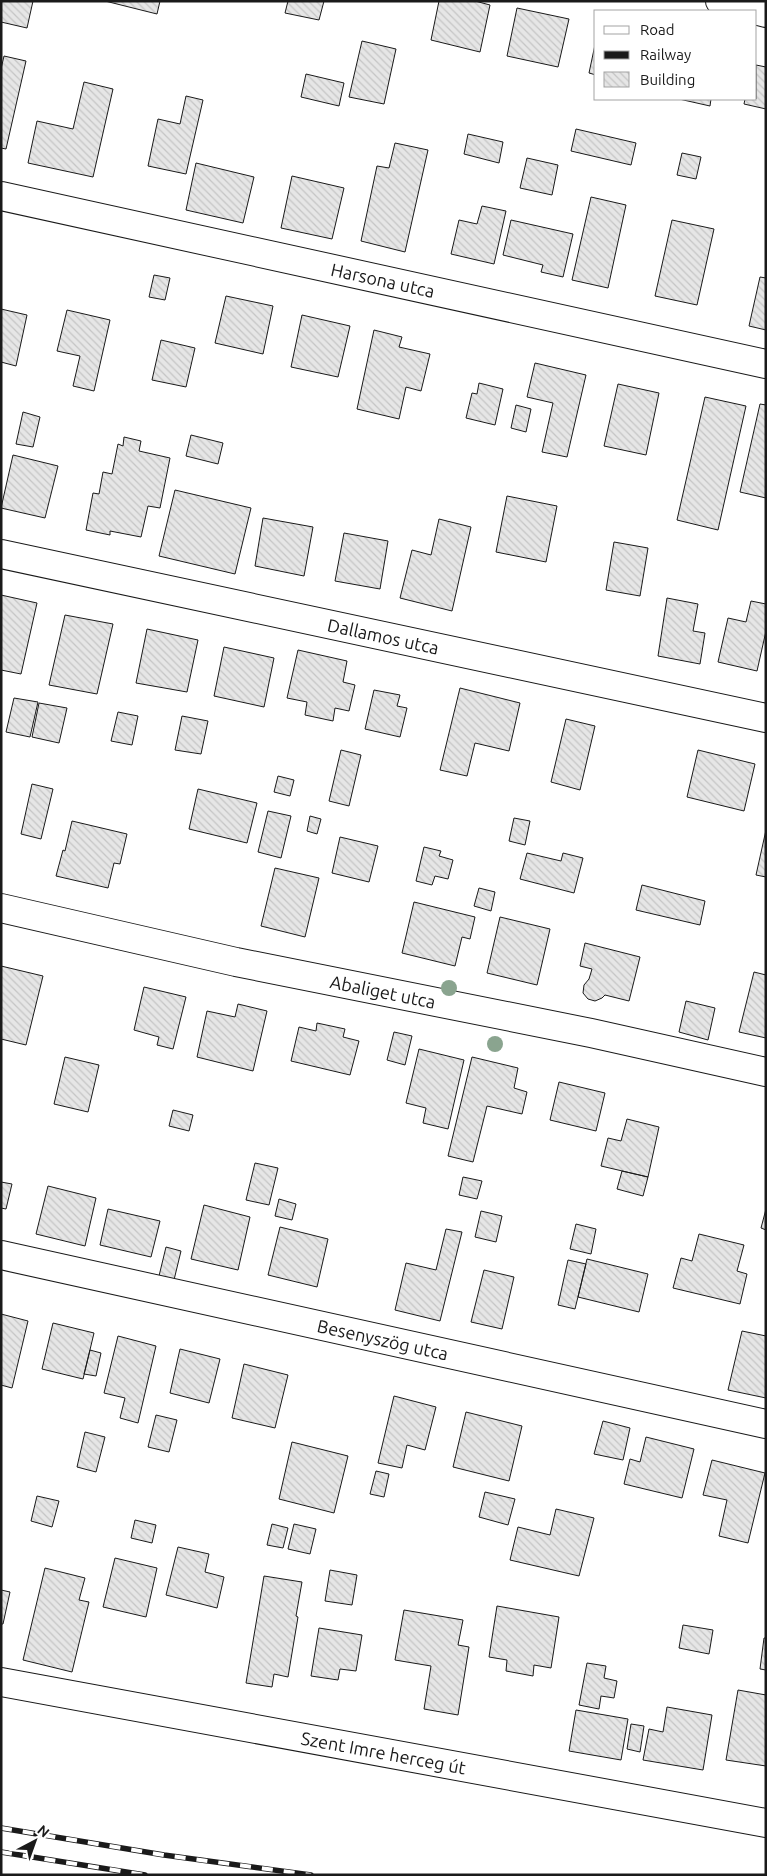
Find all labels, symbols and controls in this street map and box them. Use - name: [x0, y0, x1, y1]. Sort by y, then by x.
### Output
- legend: [594, 10, 757, 100]
- text: Road: [640, 21, 675, 38]
- text: Railway: [640, 46, 691, 63]
- text: Building: [640, 71, 695, 88]
- street label: Harsona utca: [329, 259, 437, 301]
- street label: Dallamos utca: [326, 614, 441, 658]
- street label: Abaliget utca: [329, 971, 437, 1012]
- street label: Besenyszög utca: [315, 1315, 450, 1364]
- street label: Szent Imre herceg út: [300, 1728, 468, 1777]
- north arrow: [10, 1816, 60, 1866]
- text: N: [34, 1822, 53, 1841]

